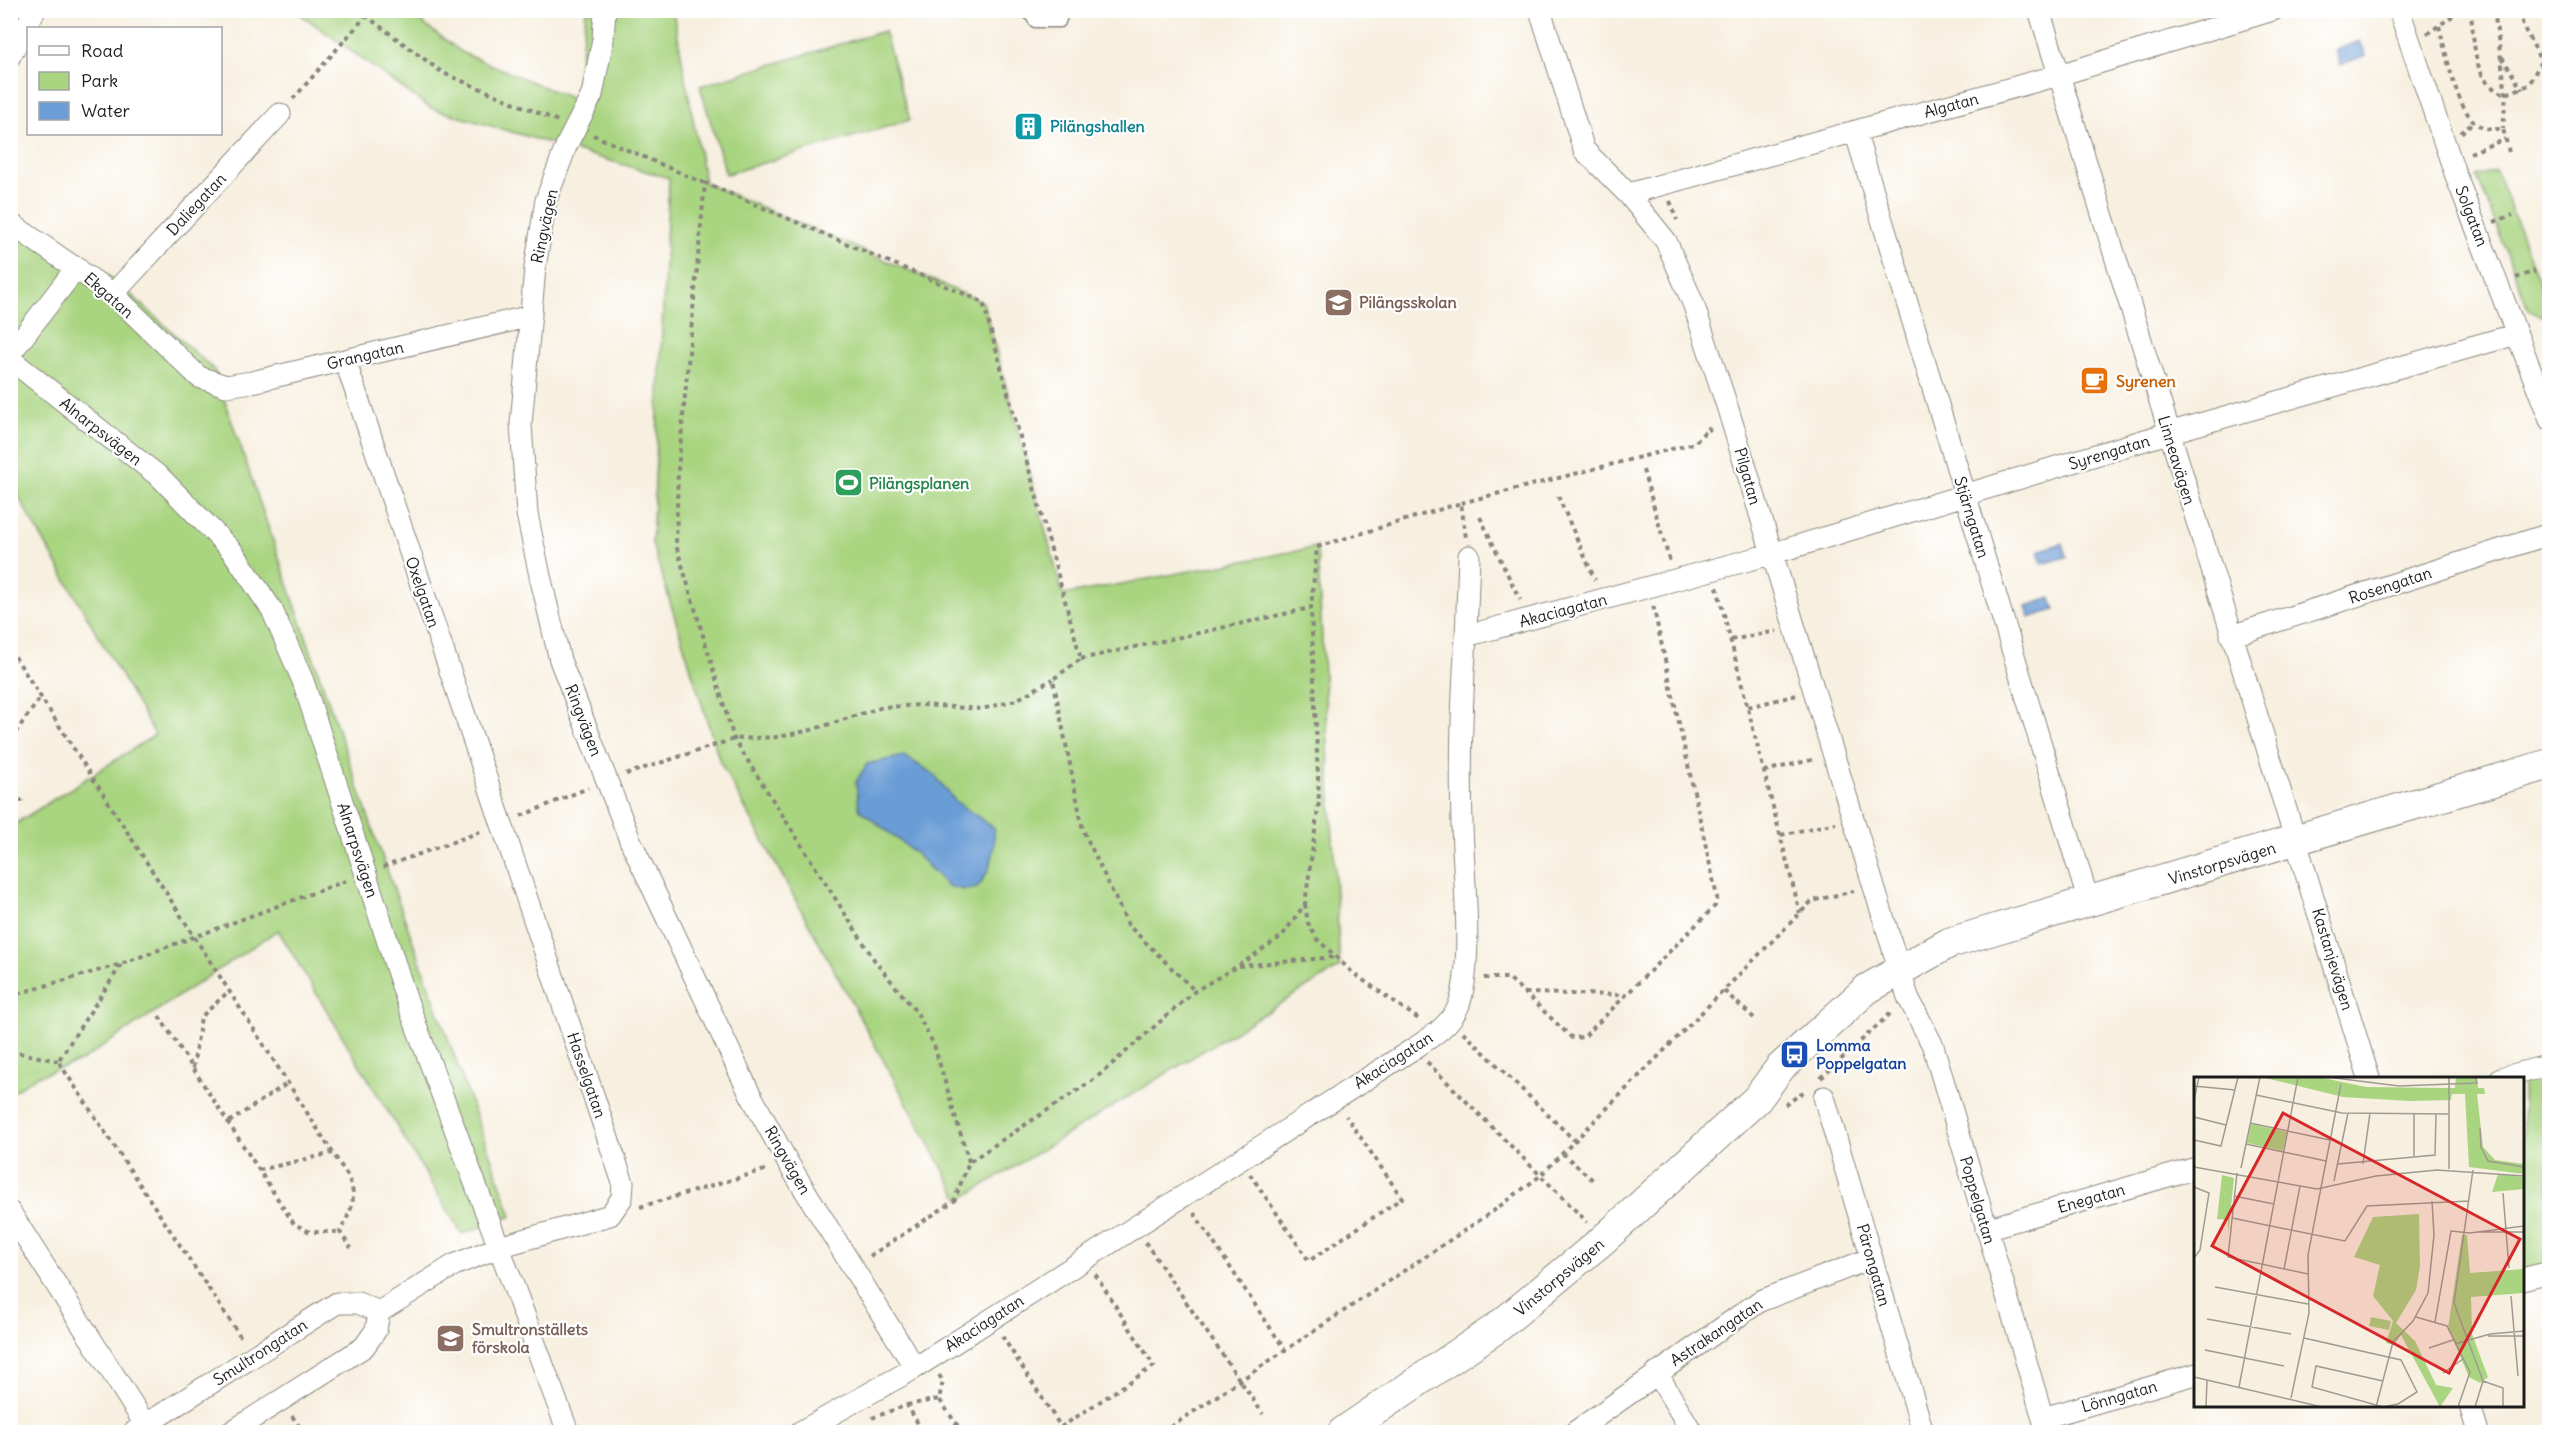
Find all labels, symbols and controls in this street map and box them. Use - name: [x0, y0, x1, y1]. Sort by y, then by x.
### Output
- legend: [27, 27, 222, 135]
- text: Road: [81, 39, 124, 62]
- text: Park: [81, 69, 118, 92]
- street label: Algatan: [1922, 88, 1980, 122]
- text: Water: [81, 99, 131, 122]
- building icon: Pilängshallen: [1013, 110, 1045, 142]
- place label: Pilängshallen: [1050, 116, 1145, 137]
- street label: Daliegatan: [162, 169, 230, 239]
- street label: Solgatan: [2451, 183, 2493, 249]
- street label: Ringvägen: [526, 187, 562, 265]
- street label: Ekgatan: [80, 268, 138, 322]
- school or university icon: Pilängsskolan: [1322, 286, 1354, 318]
- place label: Pilängsskolan: [1359, 292, 1457, 313]
- street label: Grangatan: [325, 336, 405, 374]
- cafe icon: Syrenen: [2079, 365, 2111, 397]
- place label: Syrenen: [2116, 371, 2176, 392]
- street label: Alnarpsvägen: [56, 393, 146, 469]
- street label: Linneavägen: [2154, 413, 2200, 507]
- street label: Syrengatan: [2066, 430, 2152, 474]
- street label: Pilgatan: [1730, 445, 1766, 507]
- sports icon: Pilängsplanen: [832, 467, 864, 499]
- place label: Pilängsplanen: [869, 473, 969, 494]
- street label: Stjärngatan: [1950, 474, 1994, 560]
- street label: Oxelgatan: [402, 554, 444, 630]
- street label: Rosengatan: [2346, 562, 2434, 608]
- street label: Akaciagatan: [1517, 589, 1609, 631]
- street label: Ringvägen: [561, 681, 607, 759]
- street label: Alnarpsvägen: [333, 800, 383, 900]
- street label: Vinstorpsvägen: [2166, 837, 2278, 889]
- street label: Kastanjevägen: [2308, 906, 2358, 1012]
- street label: Akaciagatan: [1350, 1027, 1436, 1093]
- street label: Hasselgatan: [563, 1030, 611, 1120]
- place label: Lomma Poppelgatan: [1816, 1035, 1907, 1074]
- bus stop icon: Lomma Poppelgatan: [1779, 1038, 1811, 1070]
- inset map: [2194, 1077, 2524, 1407]
- street label: Ringvägen: [760, 1122, 816, 1198]
- street label: Poppelgatan: [1956, 1154, 2000, 1246]
- street label: Enegatan: [2055, 1179, 2127, 1217]
- street label: Pärongatan: [1853, 1221, 1895, 1309]
- street label: Vinstorpsvägen: [1510, 1234, 1608, 1320]
- street label: Akaciagatan: [941, 1290, 1027, 1356]
- street label: Astrakangatan: [1666, 1294, 1766, 1370]
- street label: Smultrongatan: [209, 1314, 311, 1390]
- place label: Smultronställets förskola: [472, 1319, 588, 1357]
- school or university icon: Smultronställets förskola: [435, 1322, 467, 1354]
- street label: Lönngatan: [2079, 1376, 2159, 1416]

